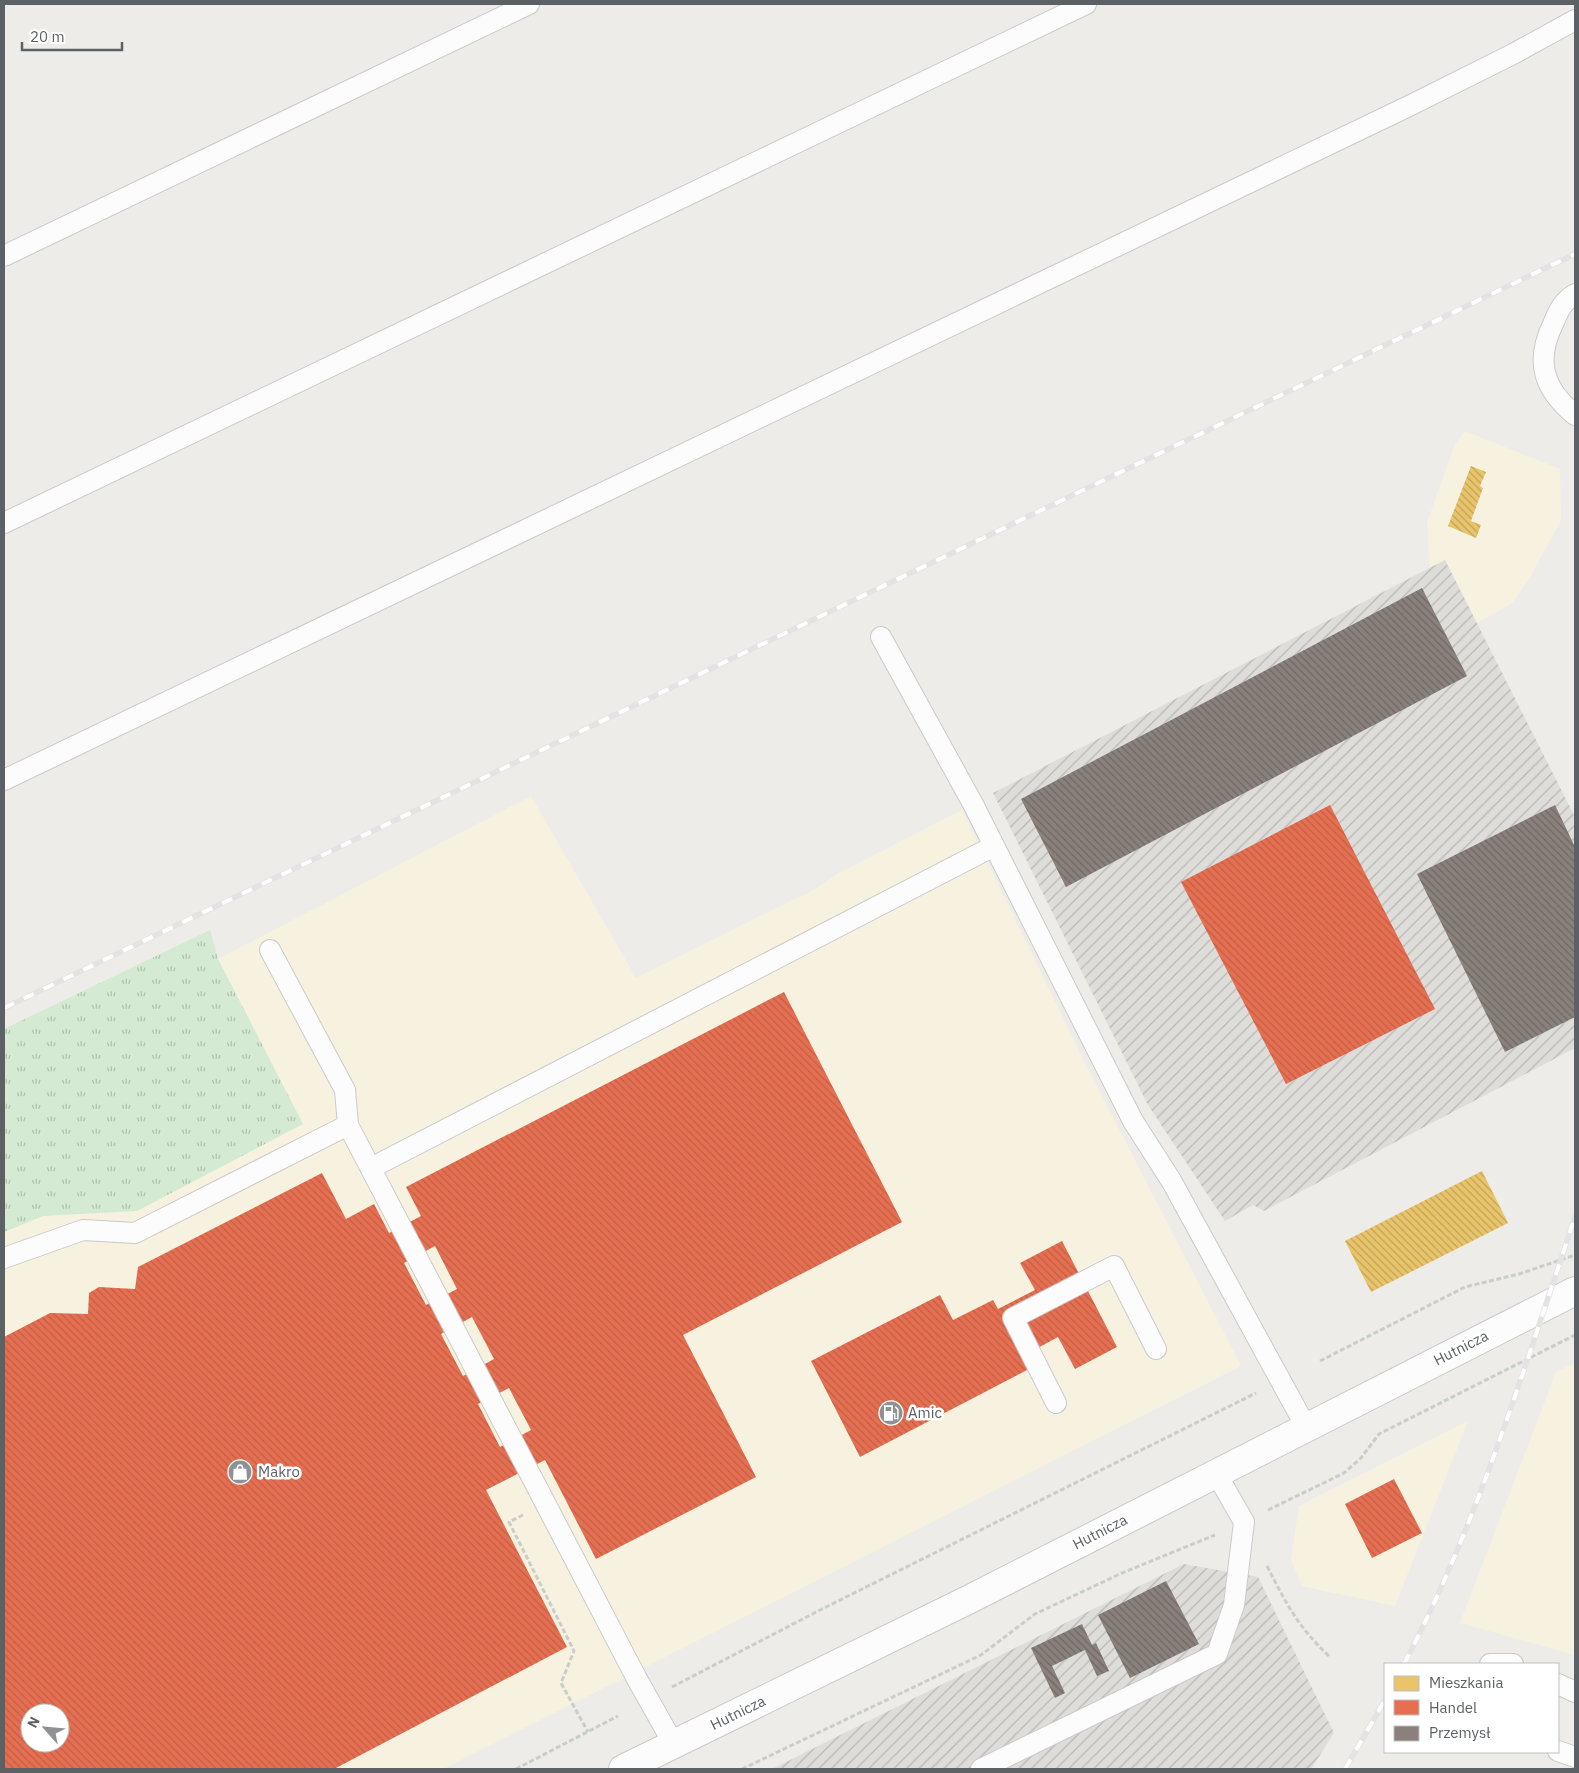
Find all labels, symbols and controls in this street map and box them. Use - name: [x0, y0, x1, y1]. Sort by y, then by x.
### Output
- scale bar: [22, 20, 122, 52]
- text: 20 m: [30, 27, 65, 46]
- street label: Hutnicza: [1430, 1326, 1491, 1369]
- fuel station icon: Amic: [878, 1400, 904, 1426]
- place label: Amic: [908, 1403, 942, 1422]
- shop icon: Makro: [227, 1459, 253, 1485]
- place label: Makro: [258, 1462, 300, 1481]
- street label: Hutnicza: [1069, 1510, 1130, 1553]
- legend: [1384, 1663, 1559, 1753]
- text: Mieszkania: [1429, 1673, 1503, 1692]
- street label: Hutnicza: [707, 1691, 769, 1734]
- text: Handel: [1429, 1698, 1477, 1717]
- north arrow: [20, 1703, 70, 1753]
- text: N: [23, 1713, 44, 1731]
- text: Przemysł: [1429, 1723, 1491, 1742]

